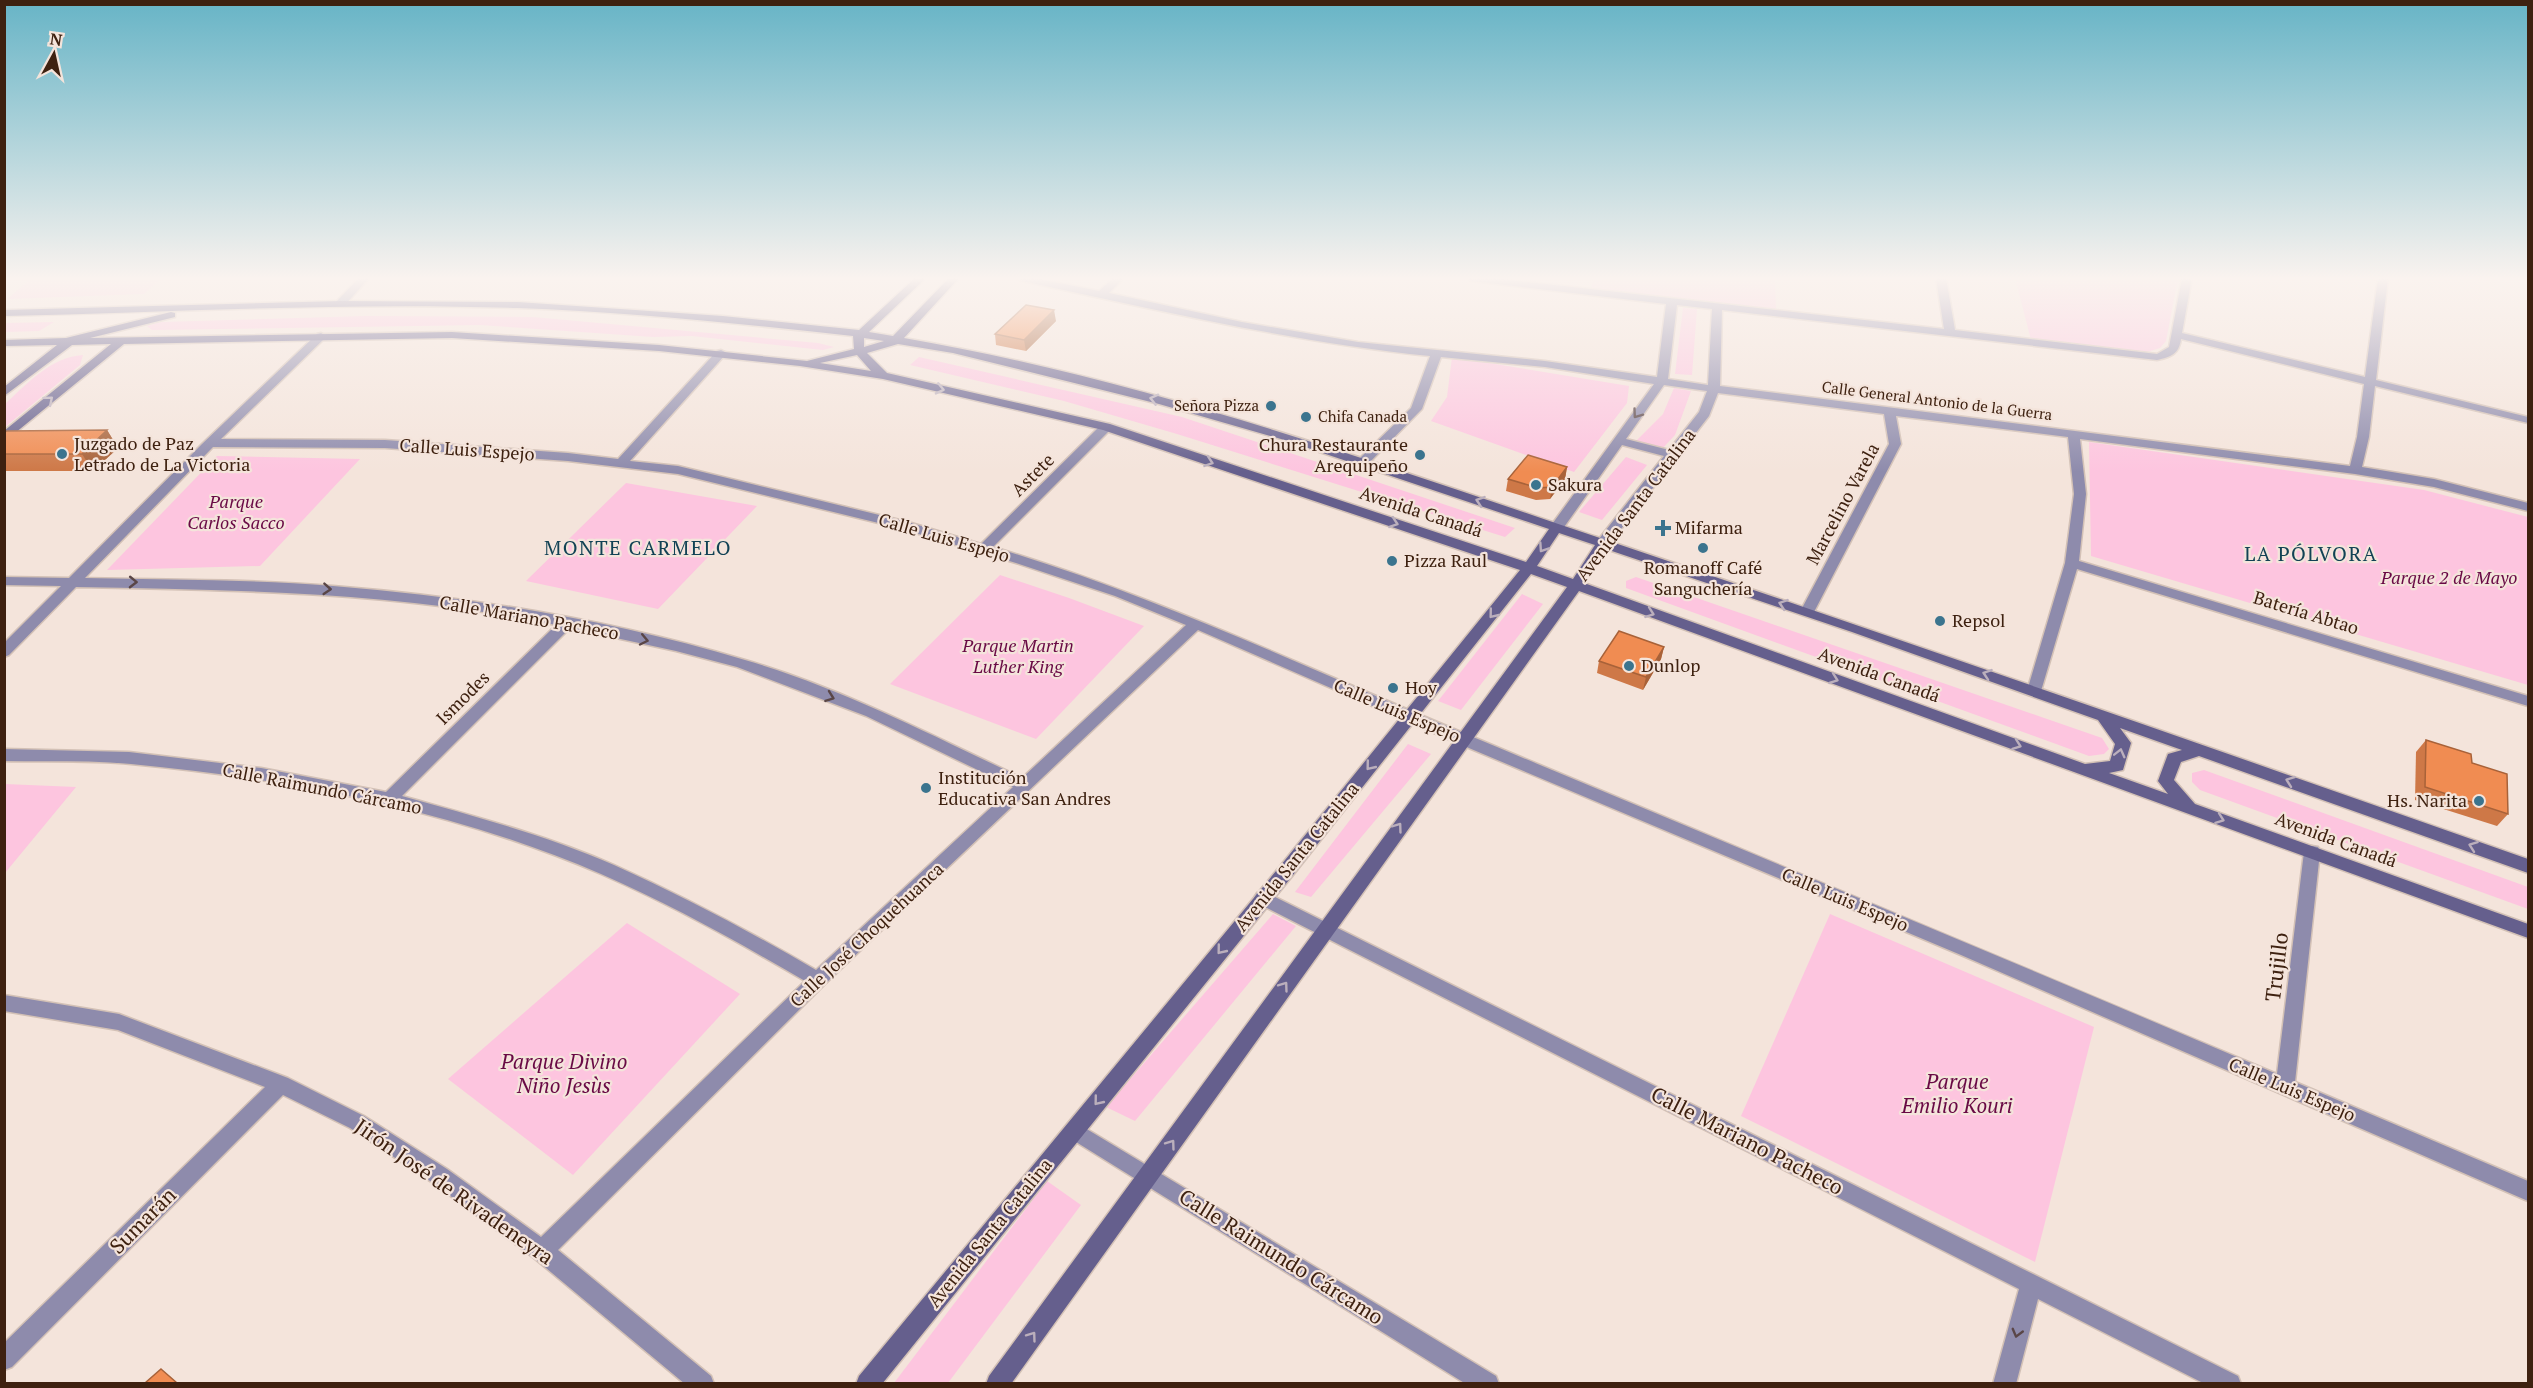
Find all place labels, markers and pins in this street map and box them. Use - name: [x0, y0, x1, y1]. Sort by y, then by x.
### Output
- place label: Señora Pizza: [1174, 395, 1259, 415]
- marker: Señora Pizza: [1264, 399, 1278, 413]
- place label: Chifa Canada: [1318, 406, 1407, 426]
- marker: Chifa Canada: [1299, 410, 1313, 424]
- place label: Juzgado de Paz Letrado de La Victoria: [74, 431, 250, 476]
- place label: Chura Restaurante Arequipeño: [1259, 432, 1408, 477]
- marker: Juzgado de Paz Letrado de La Victoria: [55, 447, 69, 461]
- marker: Chura Restaurante Arequipeño: [1413, 448, 1427, 462]
- place label: Sakura: [1548, 472, 1602, 496]
- marker: Sakura: [1529, 478, 1543, 492]
- place label: Mifarma: [1675, 515, 1743, 539]
- marker: Mifarma: [1656, 521, 1670, 535]
- marker: Romanoff Café Sanguchería: [1696, 541, 1710, 555]
- place label: Pizza Raul: [1404, 548, 1487, 572]
- marker: Pizza Raul: [1385, 554, 1399, 568]
- place label: Romanoff Café Sanguchería: [1644, 555, 1762, 600]
- place label: Repsol: [1952, 608, 2006, 632]
- marker: Repsol: [1933, 614, 1947, 628]
- place label: Dunlop: [1641, 653, 1700, 677]
- marker: Dunlop: [1622, 659, 1636, 673]
- place label: Hoy: [1405, 675, 1438, 699]
- marker: Hoy: [1386, 681, 1400, 695]
- place label: Institución Educativa San Andres: [938, 765, 1111, 810]
- marker: Institución Educativa San Andres: [919, 781, 933, 795]
- place label: Hs. Narita: [2387, 788, 2467, 812]
- marker: Hs. Narita: [2472, 794, 2486, 808]

